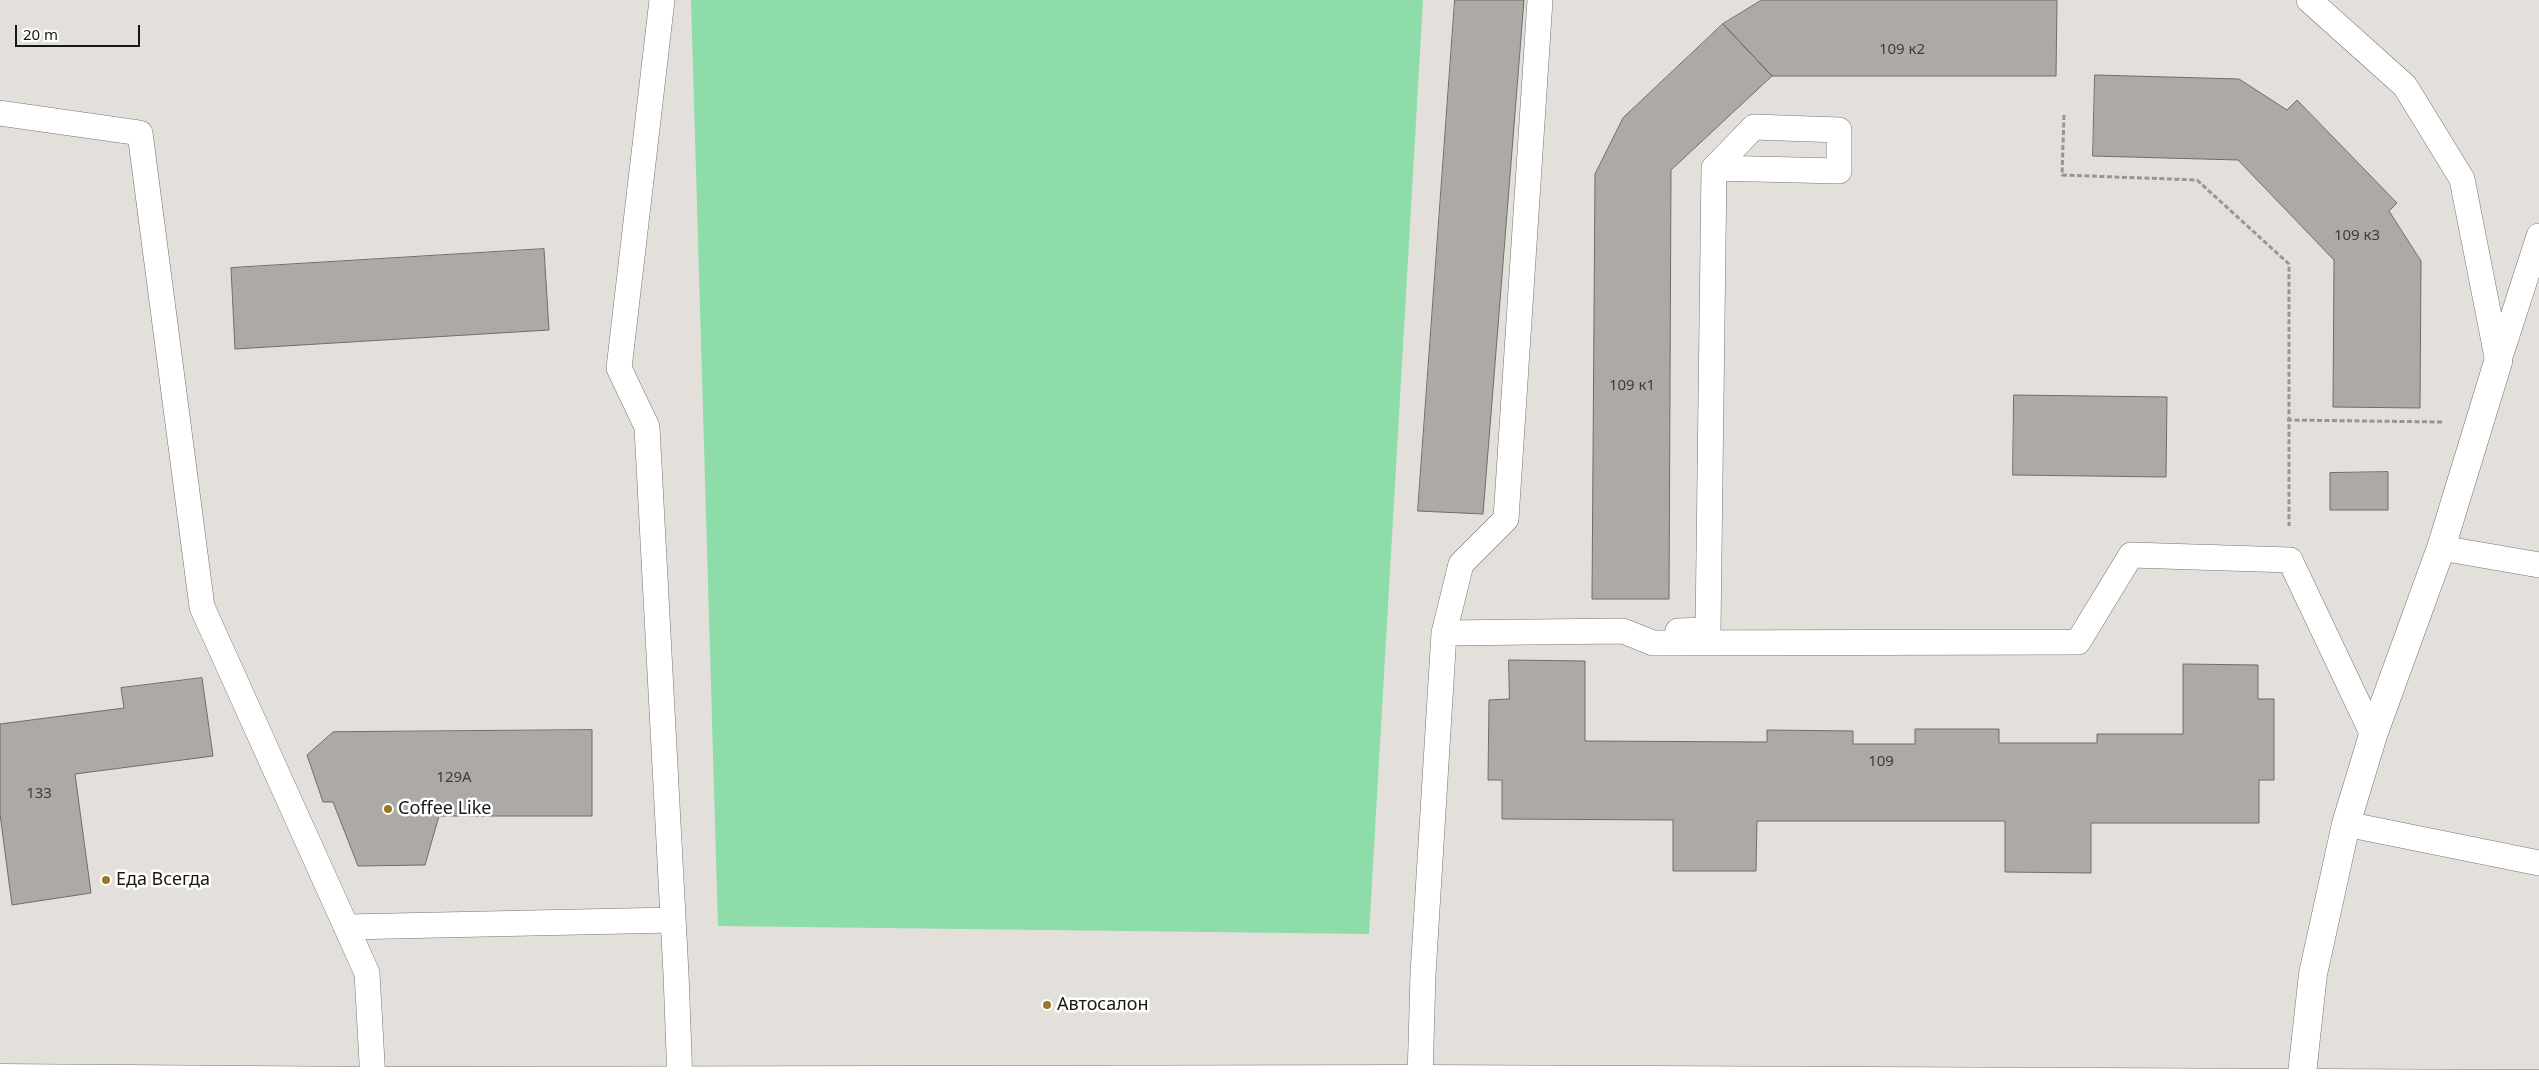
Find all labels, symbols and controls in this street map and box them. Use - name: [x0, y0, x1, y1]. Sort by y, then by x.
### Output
- scale bar: [18, 15, 142, 47]
- text: 20 m: [23, 24, 58, 44]
- house number: 109 к2: [1879, 41, 1925, 59]
- house number: 109 к3: [2334, 227, 2380, 245]
- house number: 109 к1: [1609, 377, 1655, 395]
- house number: 109: [1868, 753, 1894, 771]
- house number: 129А: [436, 769, 472, 787]
- house number: 133: [26, 785, 52, 803]
- place label: Coffee Like: [398, 798, 491, 820]
- marker: Coffee Like: [382, 803, 394, 815]
- place label: Еда Всегда: [116, 869, 210, 891]
- marker: Еда Всегда: [100, 874, 112, 886]
- place label: Автосалон: [1057, 994, 1149, 1016]
- marker: Автосалон: [1041, 999, 1053, 1011]

